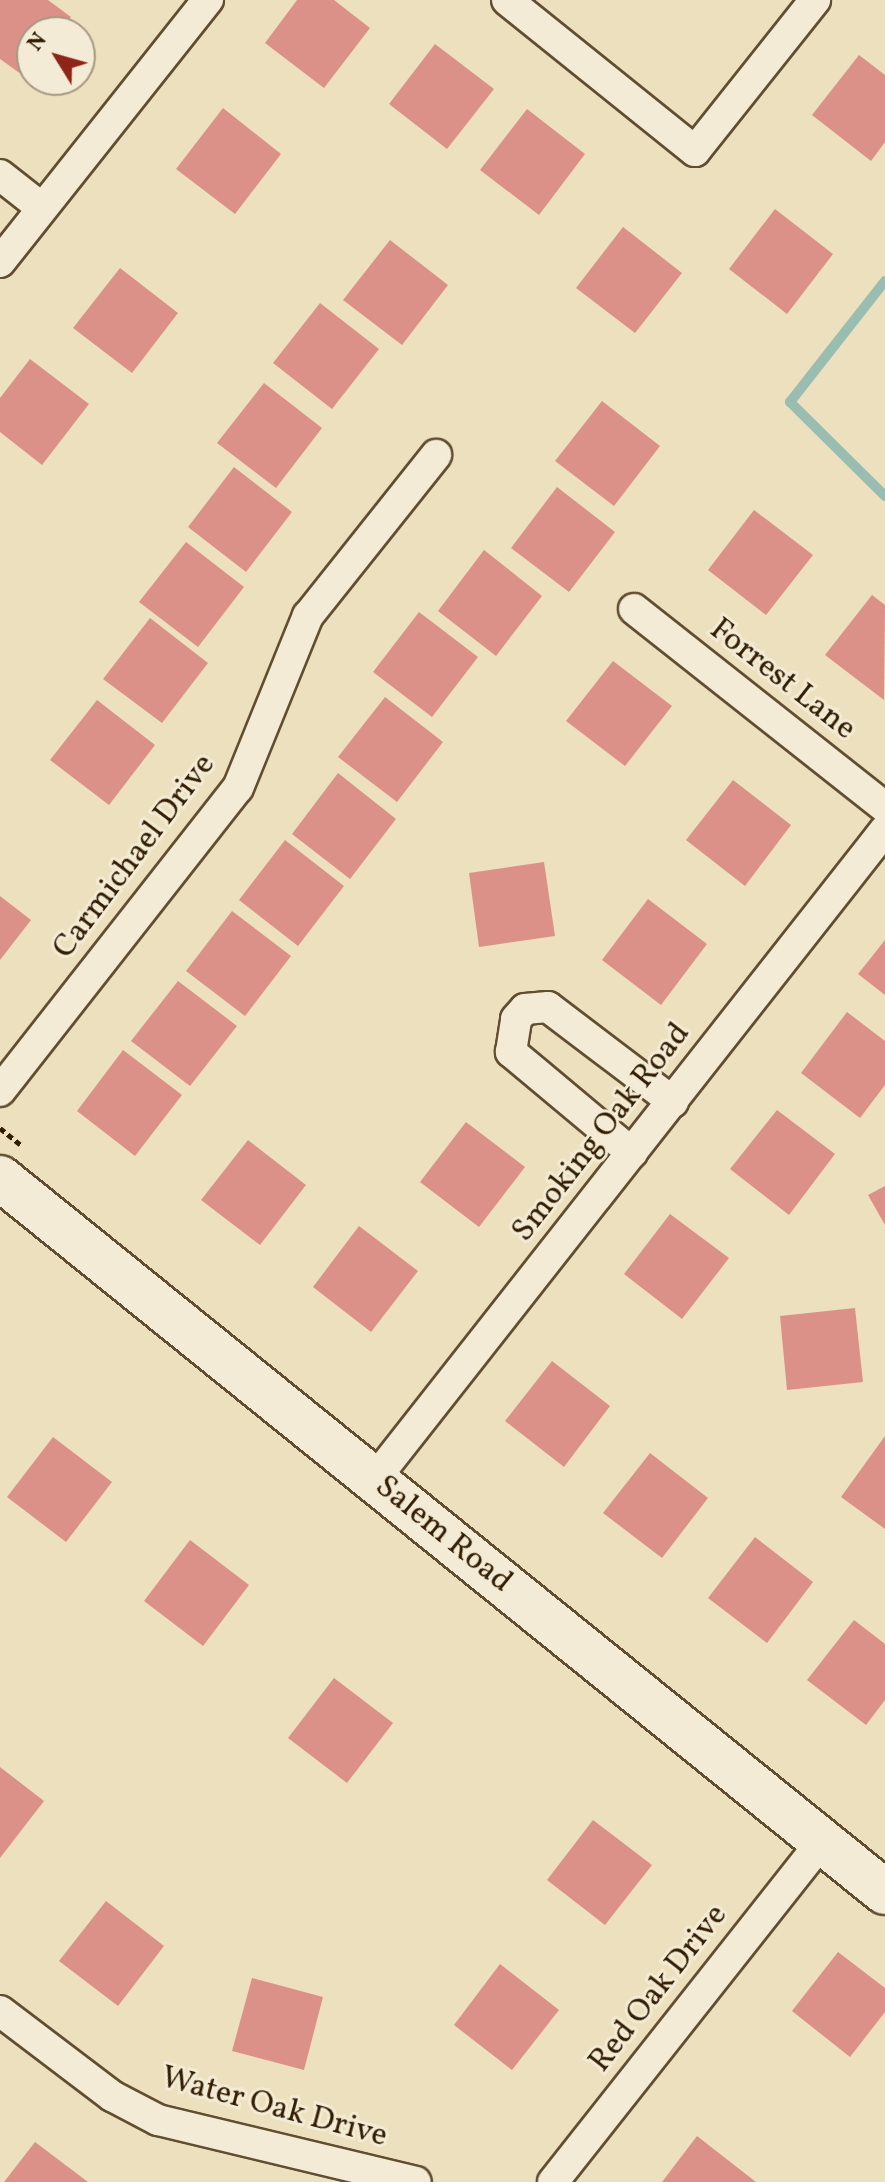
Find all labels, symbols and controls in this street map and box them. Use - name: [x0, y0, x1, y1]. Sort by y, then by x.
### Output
- north arrow: [16, 16, 96, 96]
- text: N: [21, 27, 55, 58]
- street label: Forrest Lane: [701, 611, 863, 749]
- street label: Carmichael Drive: [46, 747, 224, 967]
- street label: Smoking Oak Road: [505, 1016, 699, 1250]
- street label: Salem Road: [367, 1468, 519, 1602]
- street label: Red Oak Drive: [582, 1898, 736, 2080]
- street label: Water Oak Drive: [157, 2059, 391, 2157]

